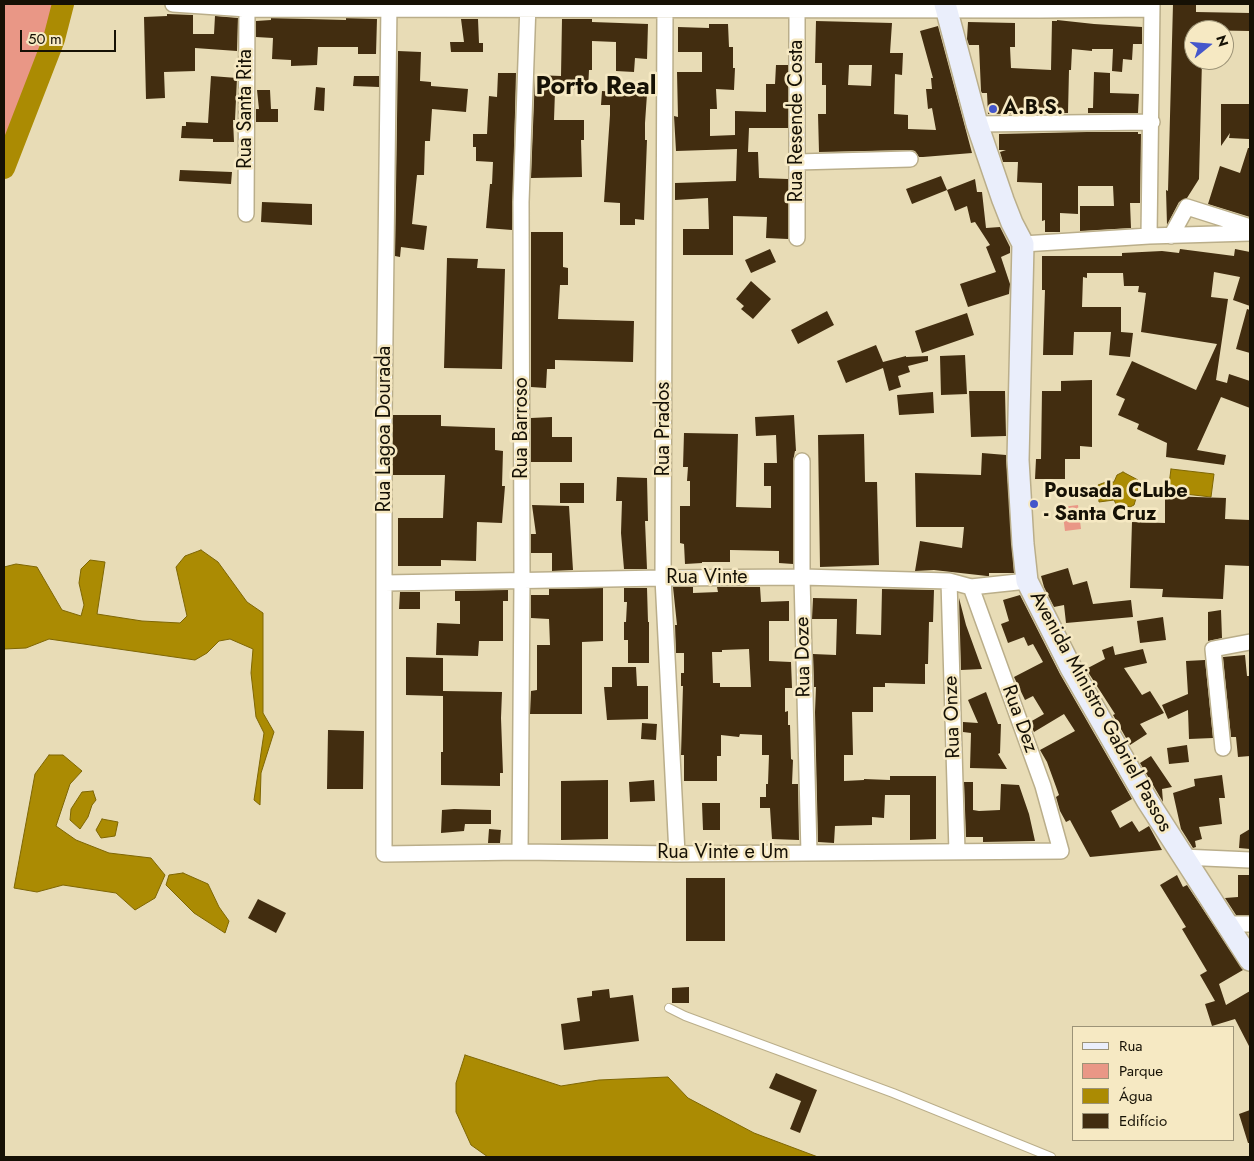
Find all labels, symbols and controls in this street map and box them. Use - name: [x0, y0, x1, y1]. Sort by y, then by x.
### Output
- scale bar: [22, 20, 119, 52]
- north arrow: [1184, 20, 1234, 70]
- text: 50 m: [28, 28, 62, 50]
- text: N: [1211, 33, 1234, 49]
- street label: Rua Resende Costa: [785, 40, 809, 202]
- street label: Rua Santa Rita: [234, 49, 258, 169]
- district label: Porto Real: [536, 73, 656, 103]
- place label: A.B.S.: [1003, 97, 1063, 121]
- marker: A.B.S.: [987, 103, 999, 115]
- street label: Rua Lagoa Dourada: [373, 346, 397, 512]
- street label: Rua Barroso: [510, 377, 534, 479]
- street label: Rua Prados: [652, 382, 676, 476]
- place label: Pousada CLube - Santa Cruz: [1044, 480, 1188, 527]
- marker: Pousada CLube - Santa Cruz: [1028, 498, 1040, 510]
- street label: Rua Vinte: [666, 566, 748, 590]
- street label: Avenida Ministro Gabriel Passos: [1024, 587, 1176, 837]
- street label: Rua Doze: [791, 616, 817, 698]
- street label: Rua Onze: [940, 675, 966, 759]
- street label: Rua Dez: [996, 682, 1042, 756]
- street label: Rua Vinte e Um: [657, 841, 789, 865]
- legend: [1072, 1026, 1234, 1141]
- text: Rua: [1119, 1035, 1143, 1057]
- text: Parque: [1119, 1060, 1163, 1082]
- text: Água: [1119, 1085, 1153, 1107]
- text: Edifício: [1119, 1110, 1167, 1132]

